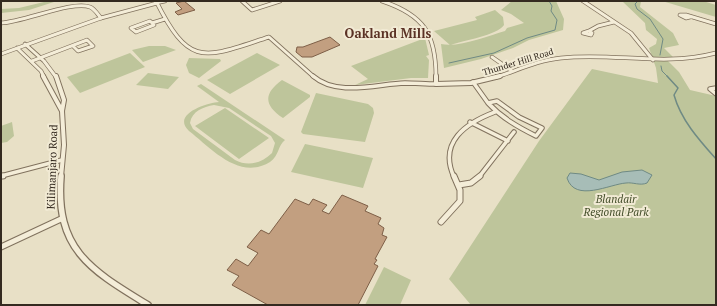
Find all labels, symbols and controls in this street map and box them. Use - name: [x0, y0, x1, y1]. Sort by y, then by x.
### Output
- district label: Oakland Mills: [345, 24, 432, 42]
- street label: Thunder Hill Road: [481, 46, 555, 78]
- street label: Kilimanjaro Road: [44, 124, 60, 210]
- park label: Blandair Regional Park: [582, 192, 649, 219]

